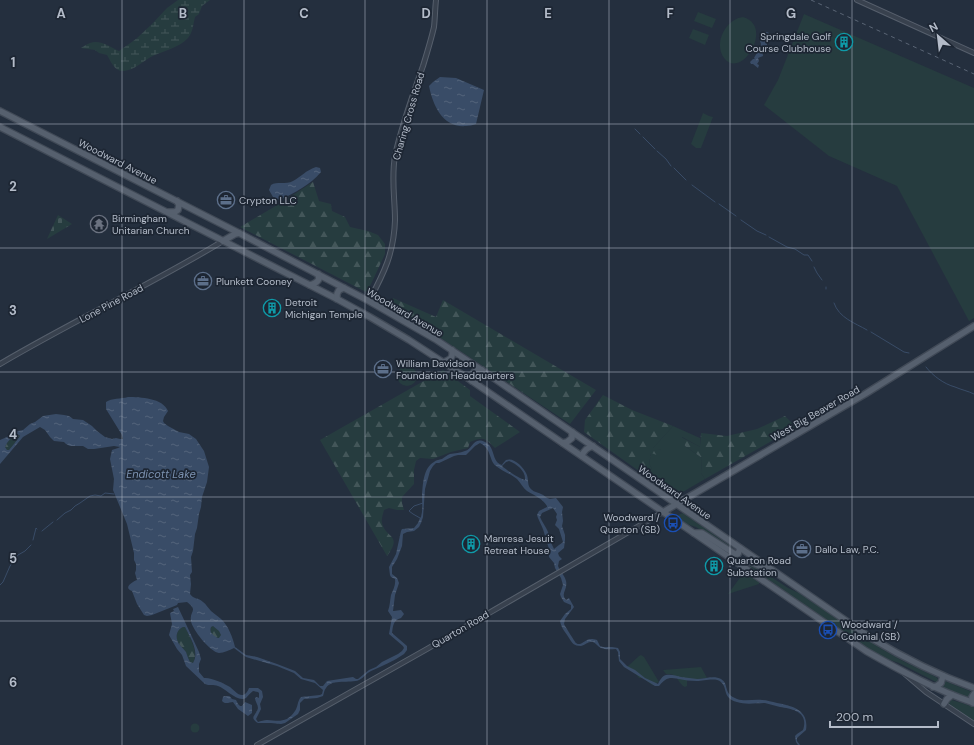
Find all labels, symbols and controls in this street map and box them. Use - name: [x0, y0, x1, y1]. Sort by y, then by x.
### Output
- text: A: [56, 5, 66, 22]
- text: B: [179, 5, 187, 22]
- text: C: [299, 5, 309, 22]
- text: D: [421, 5, 431, 22]
- text: E: [544, 5, 552, 22]
- text: F: [666, 5, 674, 22]
- text: G: [786, 5, 796, 22]
- north arrow: [918, 16, 958, 56]
- text: N: [926, 19, 940, 35]
- place label: Springdale Golf Course Clubhouse: [746, 30, 832, 55]
- building icon: Springdale Golf Course Clubhouse: [834, 32, 854, 52]
- text: 1: [11, 54, 15, 71]
- street label: Charing Cross Road: [390, 71, 427, 162]
- street label: Woodward Avenue: [76, 136, 160, 187]
- text: 2: [9, 178, 17, 195]
- office icon: Crypton LLC: [216, 190, 236, 210]
- place label: Crypton LLC: [239, 194, 297, 207]
- place label: Birmingham Unitarian Church: [112, 212, 190, 237]
- temple icon: Birmingham Unitarian Church: [89, 214, 109, 234]
- office icon: Plunkett Cooney: [193, 271, 213, 291]
- place label: Plunkett Cooney: [216, 275, 292, 288]
- street label: Lone Pine Road: [77, 281, 145, 326]
- street label: Woodward Avenue: [364, 285, 446, 340]
- place label: Detroit Michigan Temple: [285, 296, 363, 321]
- building icon: Detroit Michigan Temple: [262, 298, 282, 318]
- text: 3: [9, 302, 17, 319]
- place label: William Davidson Foundation Headquarters: [396, 357, 514, 382]
- office icon: William Davidson Foundation Headquarters: [373, 359, 393, 379]
- street label: West Big Beaver Road: [769, 383, 862, 444]
- text: 4: [9, 426, 17, 443]
- street label: Woodward Avenue: [636, 462, 714, 523]
- water label: Endicott Lake: [126, 467, 196, 481]
- place label: Woodward / Quarton (SB): [600, 511, 660, 536]
- bus stop icon: Woodward / Quarton (SB): [663, 513, 683, 533]
- place label: Manresa Jesuit Retreat House: [484, 532, 554, 557]
- building icon: Manresa Jesuit Retreat House: [461, 534, 481, 554]
- office icon: Dallo Law, P.C.: [792, 539, 812, 559]
- place label: Dallo Law, P.C.: [815, 543, 879, 556]
- text: 5: [9, 550, 17, 567]
- place label: Quarton Road Substation: [727, 554, 791, 579]
- building icon: Quarton Road Substation: [704, 556, 724, 576]
- street label: Quarton Road: [429, 608, 491, 651]
- place label: Woodward / Colonial (SB): [841, 618, 900, 643]
- bus stop icon: Woodward / Colonial (SB): [818, 620, 838, 640]
- text: 6: [9, 674, 17, 691]
- scale bar: [830, 703, 938, 729]
- text: 200 m: [836, 709, 873, 725]

